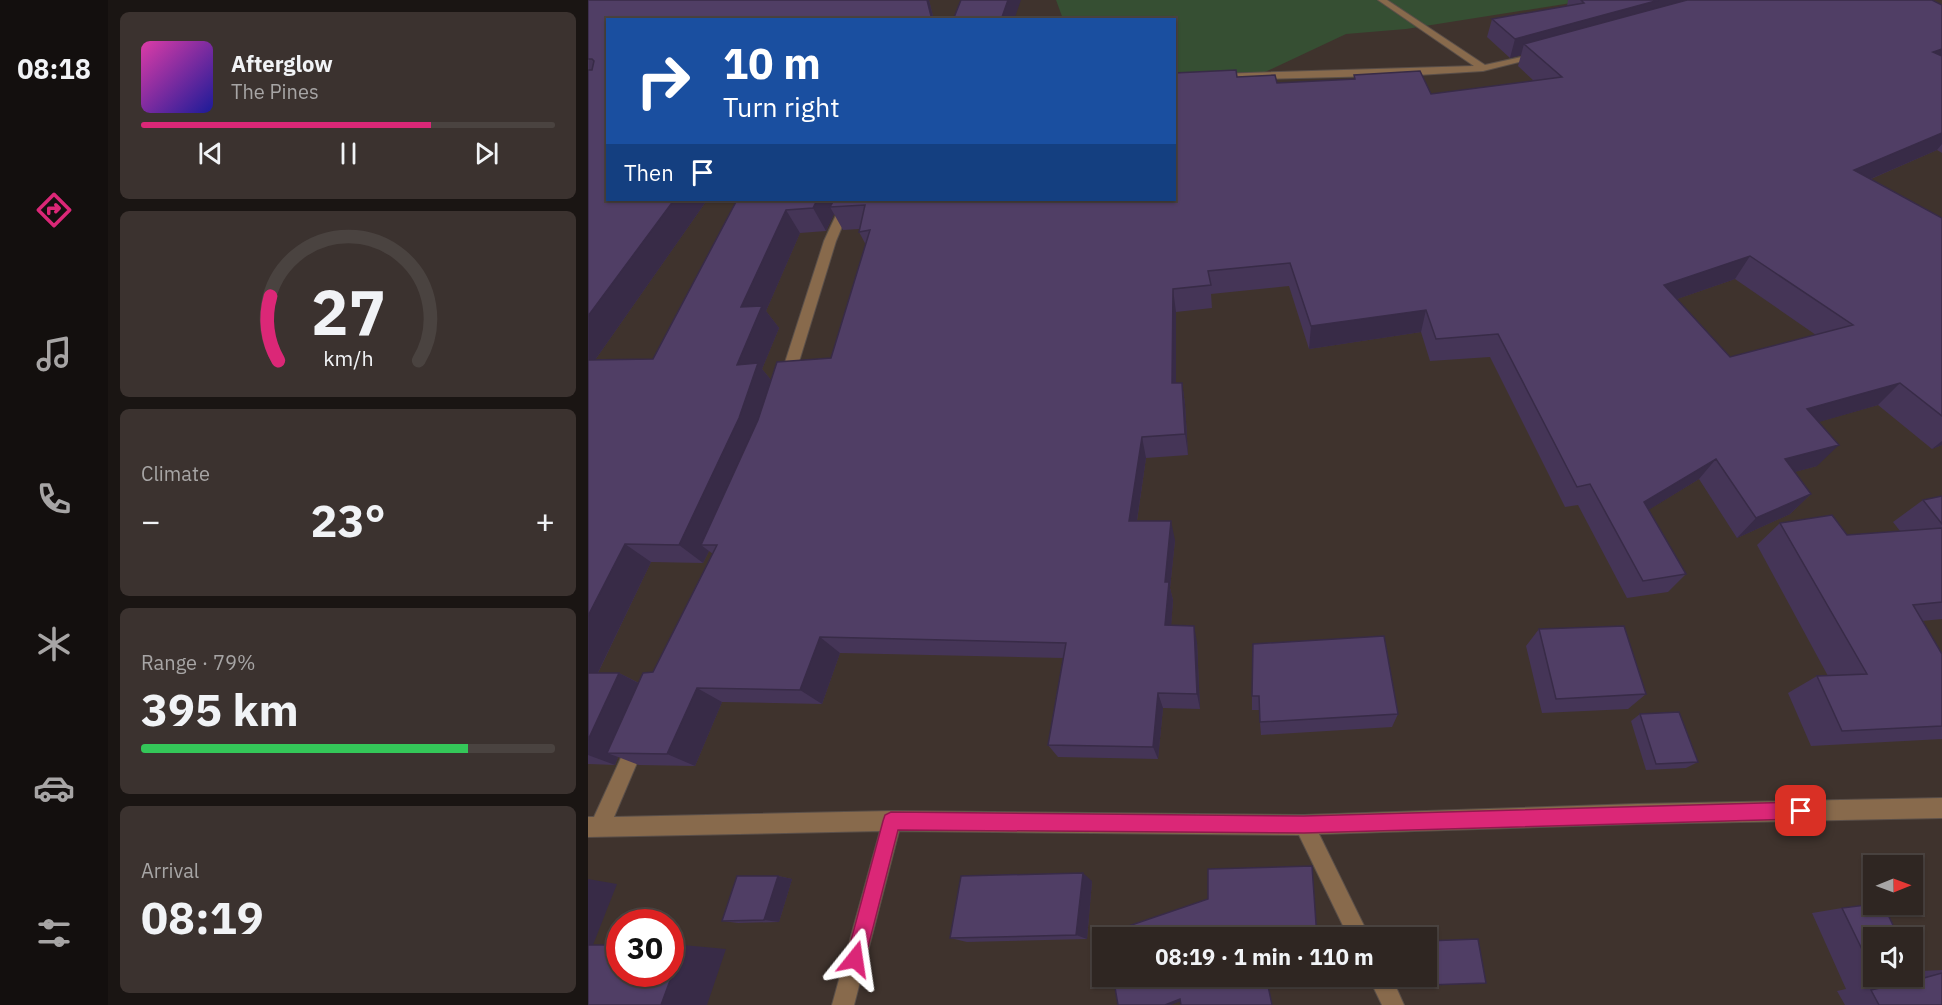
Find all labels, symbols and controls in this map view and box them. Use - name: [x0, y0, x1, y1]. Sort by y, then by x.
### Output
- text: 10 m: [723, 36, 821, 91]
- icon: right: [624, 42, 702, 120]
- text: Afterglow: [231, 49, 333, 78]
- text: 08:18: [17, 51, 91, 86]
- text: The Pines: [231, 78, 319, 105]
- text: Turn right: [723, 89, 840, 124]
- icon: previous: [194, 137, 227, 170]
- icon: pause: [332, 137, 365, 170]
- icon: next: [470, 137, 503, 170]
- icon: arrive: [686, 156, 719, 189]
- text: Then: [624, 158, 674, 187]
- icon: directions: [33, 189, 75, 231]
- text: 27: [311, 271, 385, 352]
- icon: music: [33, 333, 75, 375]
- text: km/h: [323, 344, 373, 372]
- text: Climate: [141, 460, 210, 487]
- icon: phone: [33, 478, 75, 520]
- text: 23°: [310, 491, 386, 549]
- text: −: [141, 499, 161, 542]
- text: +: [535, 499, 555, 542]
- icon: climate: [33, 623, 75, 665]
- text: Range · 79%: [141, 649, 256, 676]
- text: 395 km: [141, 680, 299, 738]
- icon: car: [33, 767, 75, 809]
- pin: [1775, 785, 1826, 836]
- icon: arrive: [1784, 794, 1817, 827]
- north arrow: [1863, 855, 1923, 915]
- map controls: [1863, 855, 1923, 987]
- text: Arrival: [141, 857, 199, 884]
- text: 08:19: [141, 888, 264, 946]
- speed limit sign: 30: [606, 909, 684, 987]
- icon: filters: [33, 912, 75, 954]
- position arrow: [823, 927, 887, 991]
- button: sound: [1863, 927, 1923, 987]
- text: 08:19 · 1 min · 110 m: [1155, 942, 1374, 971]

